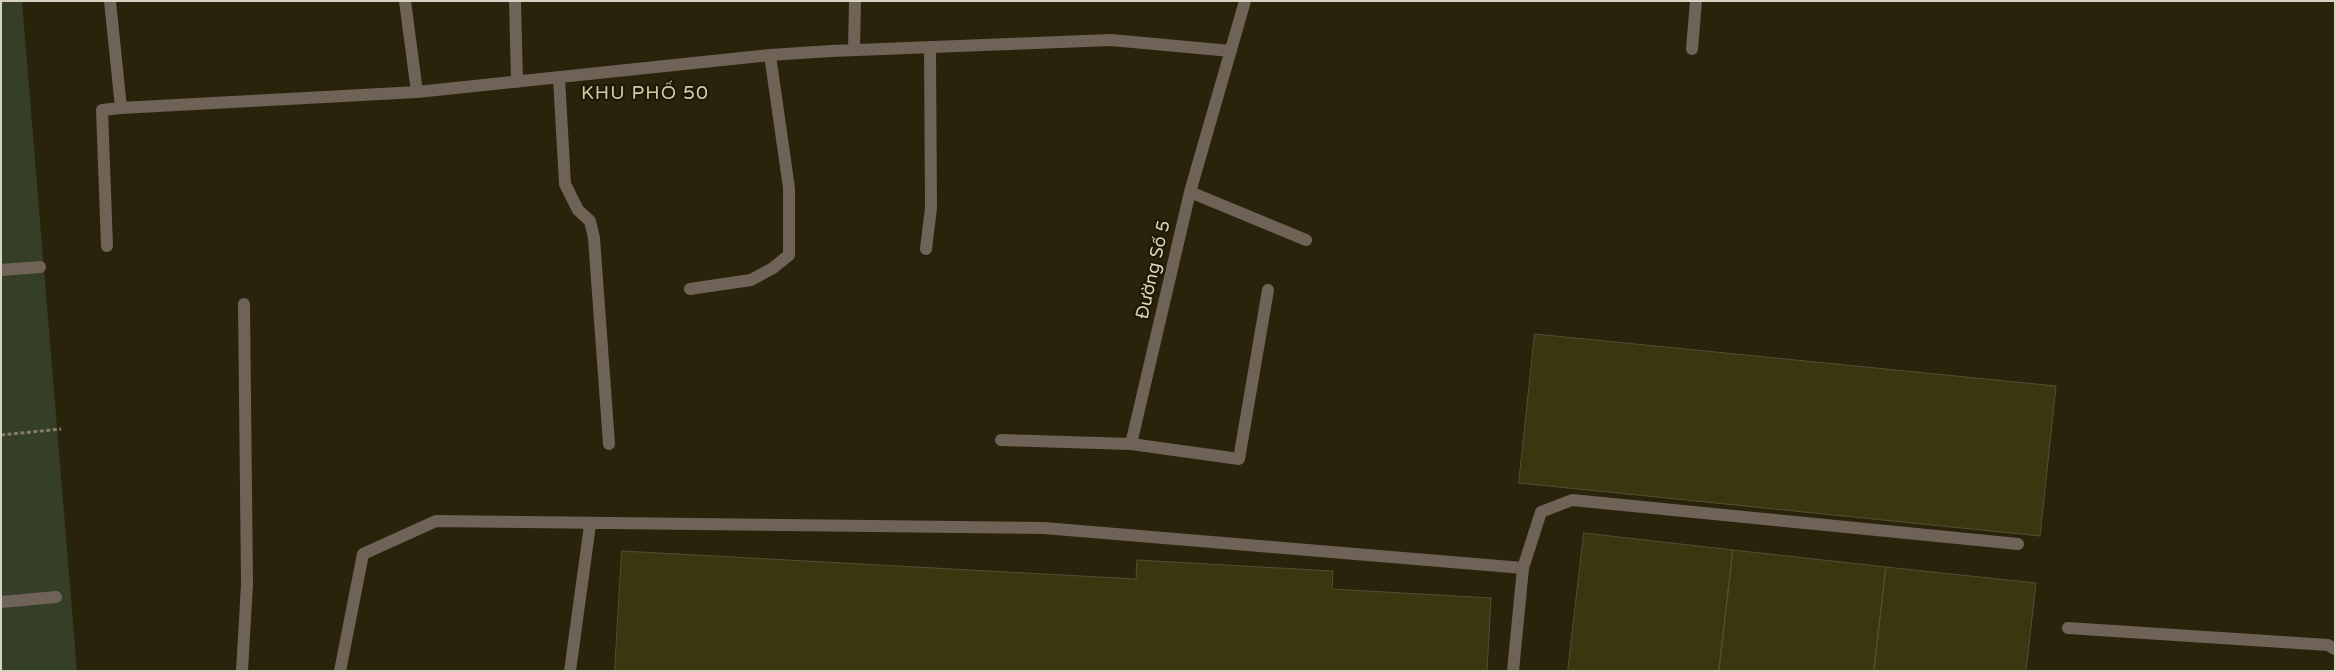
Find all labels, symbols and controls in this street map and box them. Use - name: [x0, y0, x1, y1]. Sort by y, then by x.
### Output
- district label: KHU PHỐ 50: [580, 83, 710, 105]
- street label: Đường Số 5: [1132, 219, 1176, 321]

